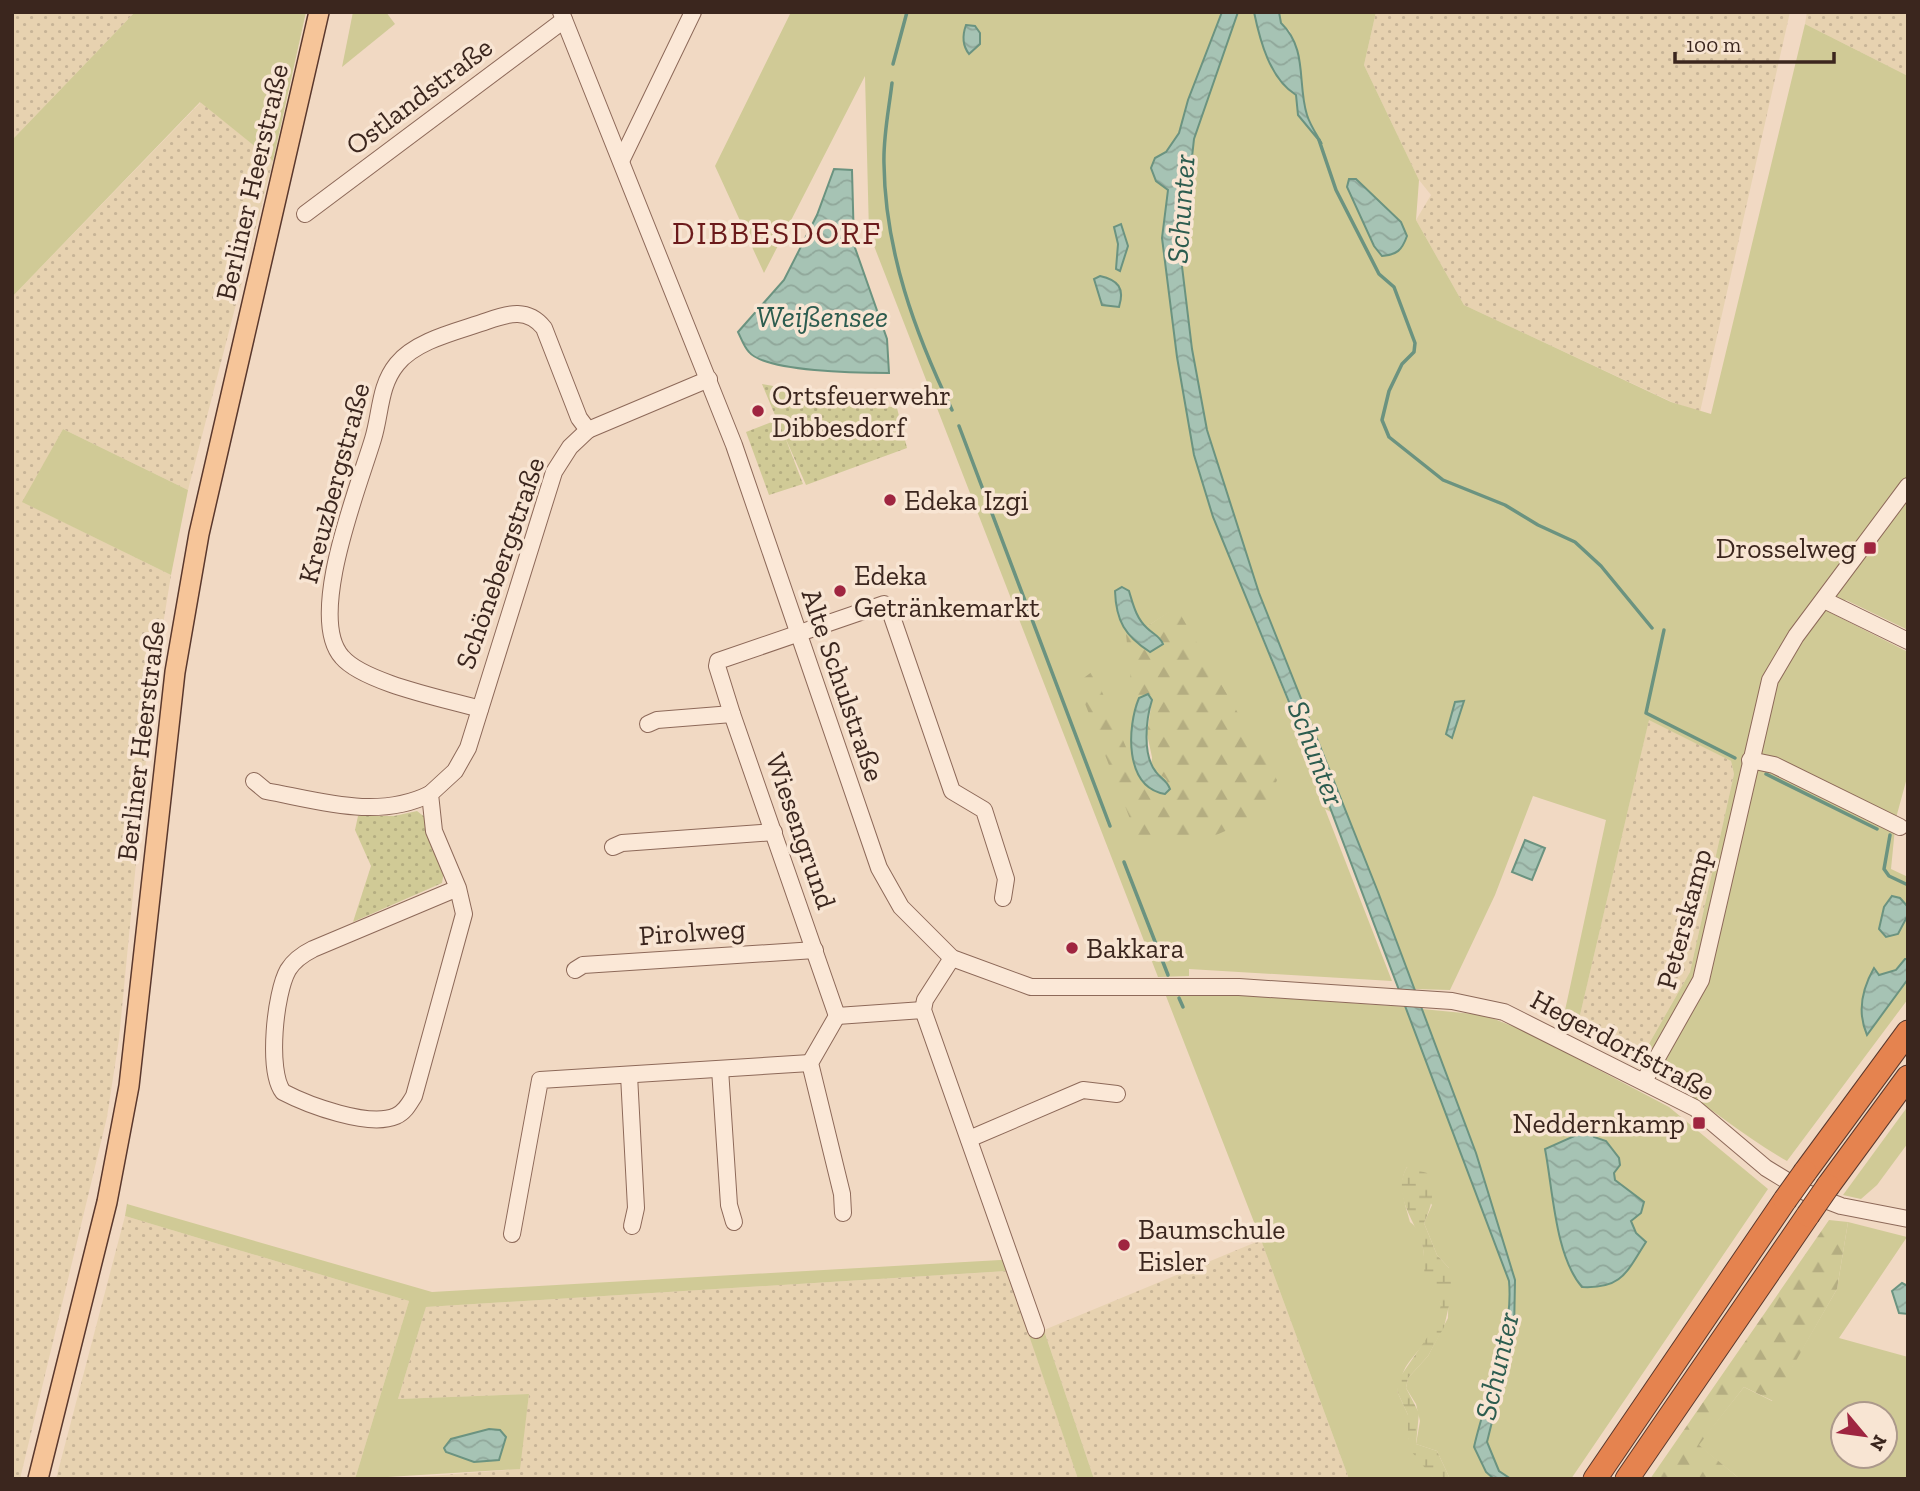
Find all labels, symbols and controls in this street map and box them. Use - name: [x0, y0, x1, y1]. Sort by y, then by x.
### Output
- scale bar: [1675, 21, 1834, 65]
- street label: Ostlandstraße: [339, 30, 499, 162]
- text: 100 m: [1686, 32, 1741, 57]
- street label: Berliner Heerstraße: [209, 61, 295, 303]
- water label: Schunter: [1159, 153, 1203, 265]
- district label: DIBBESDORF: [672, 214, 882, 252]
- water label: Weißensee: [756, 299, 888, 335]
- street label: Kreuzbergstraße: [291, 379, 377, 587]
- place label: Ortsfeuerwehr Dibbesdorf: [772, 379, 951, 444]
- marker: Ortsfeuerwehr Dibbesdorf: [750, 403, 766, 419]
- street label: Schönebergstraße: [448, 453, 552, 673]
- place label: Edeka Izgi: [904, 484, 1029, 517]
- marker: Edeka Izgi: [882, 492, 898, 508]
- place label: Drosselweg: [1716, 532, 1856, 565]
- marker: Drosselweg: [1862, 540, 1878, 556]
- place label: Edeka Getränkemarkt: [854, 559, 1040, 624]
- marker: Edeka Getränkemarkt: [832, 583, 848, 599]
- street label: Alte Schulstraße: [795, 584, 891, 786]
- street label: Berliner Heerstraße: [110, 619, 172, 863]
- water label: Schunter: [1280, 696, 1353, 811]
- street label: Wiesengrund: [759, 749, 843, 913]
- street label: Peterskamp: [1649, 845, 1719, 993]
- street label: Pirolweg: [638, 912, 746, 952]
- place label: Bakkara: [1086, 932, 1185, 965]
- marker: Bakkara: [1064, 940, 1080, 956]
- street label: Hegerdorfstraße: [1525, 983, 1721, 1107]
- place label: Neddernkamp: [1512, 1107, 1685, 1140]
- marker: Neddernkamp: [1691, 1115, 1707, 1131]
- place label: Baumschule Eisler: [1138, 1213, 1286, 1278]
- marker: Baumschule Eisler: [1116, 1237, 1132, 1253]
- water label: Schunter: [1467, 1308, 1527, 1423]
- north arrow: [1829, 1400, 1899, 1470]
- text: N: [1865, 1431, 1892, 1455]

